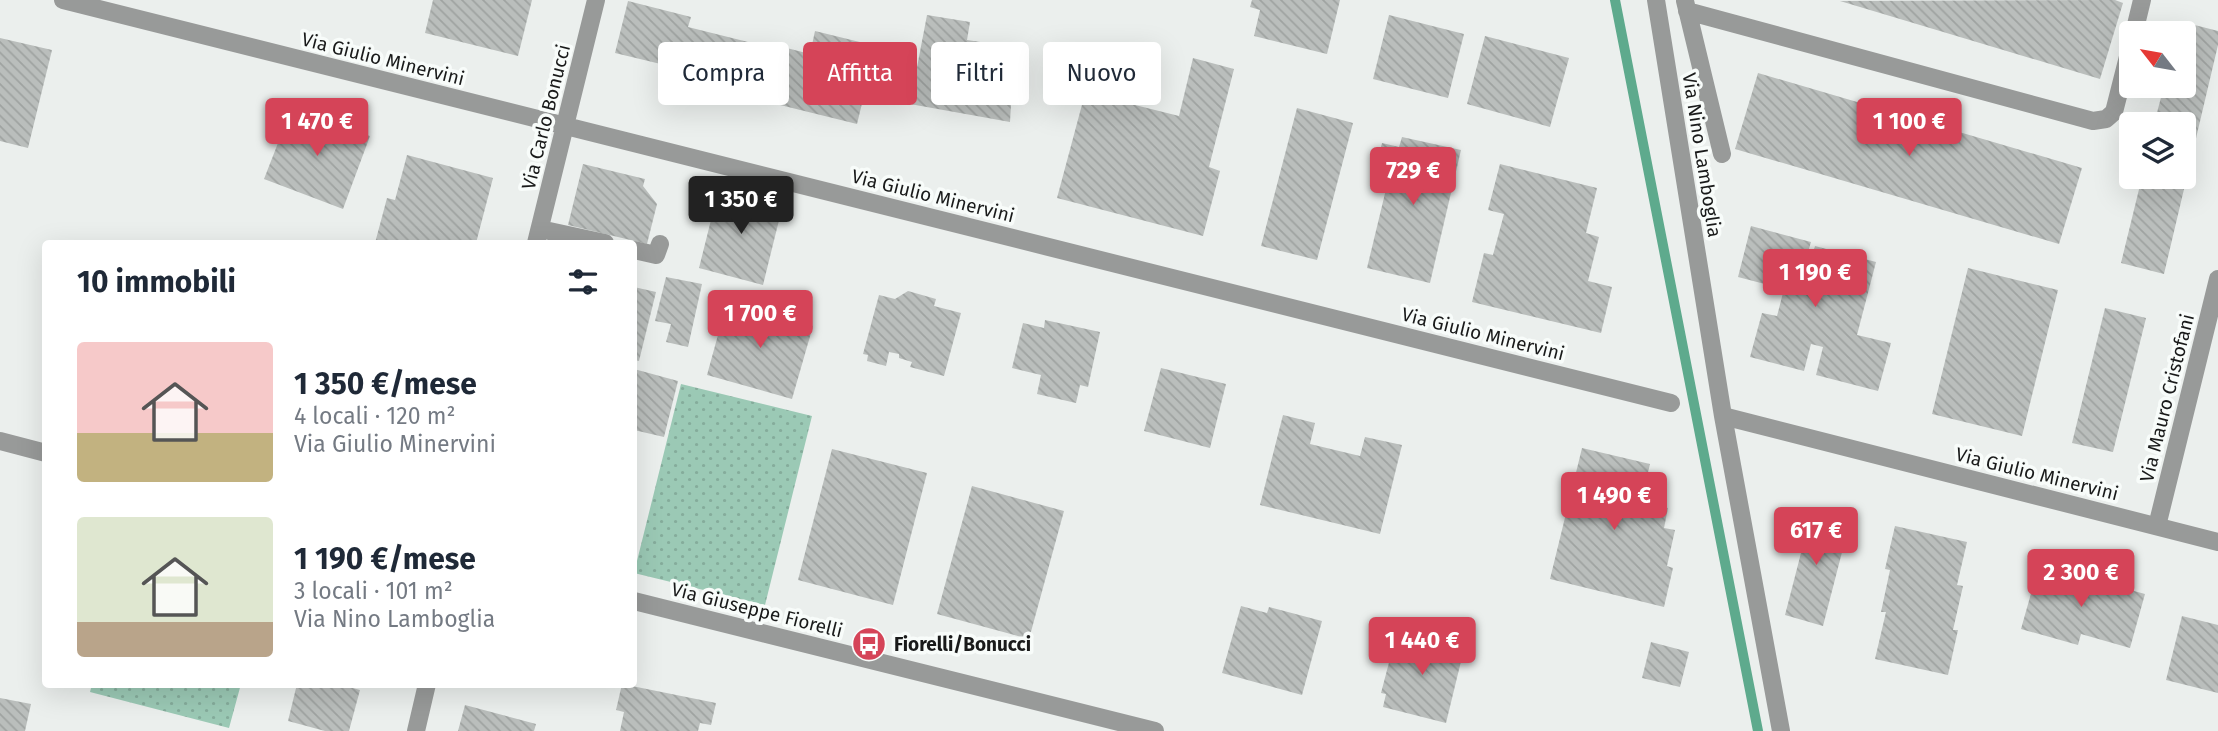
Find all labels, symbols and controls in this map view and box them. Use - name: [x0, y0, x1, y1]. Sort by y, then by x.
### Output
- north arrow: [2119, 21, 2196, 98]
- map controls: [2119, 21, 2196, 189]
- street label: Via Giulio Minervini: [299, 28, 467, 90]
- street label: Via Carlo Bonucci: [517, 42, 575, 192]
- chip: Compra: [658, 42, 789, 105]
- chip: Affitta: [803, 42, 917, 105]
- chip: Filtri: [931, 42, 1029, 105]
- chip: Nuovo: [1043, 42, 1161, 105]
- street label: Via Nino Lamboglia: [1678, 71, 1726, 239]
- pin: 1 470 €: [252, 99, 382, 158]
- pin: 1 100 €: [1844, 99, 1974, 158]
- text: 1 470 €: [281, 107, 353, 135]
- text: 1 100 €: [1873, 107, 1945, 135]
- button: layers: [2119, 112, 2196, 189]
- pin: 729 €: [1364, 148, 1462, 207]
- text: 729 €: [1386, 156, 1440, 184]
- street label: Via Giulio Minervini: [849, 165, 1017, 227]
- pin: 1 350 €: [676, 176, 806, 236]
- text: 1 350 €: [705, 185, 777, 213]
- pin: 1 190 €: [1750, 250, 1880, 309]
- text: 1 190 €: [1779, 258, 1851, 286]
- icon: filters: [564, 263, 602, 301]
- text: 10 immobili: [77, 264, 236, 300]
- pin: 1 700 €: [695, 290, 825, 350]
- text: 1 700 €: [724, 299, 796, 327]
- street label: Via Giulio Minervini: [1399, 303, 1567, 365]
- street label: Via Mauro Cristofani: [2135, 311, 2199, 485]
- text: 1 350 €/mese: [294, 366, 477, 402]
- icon: home: [133, 370, 217, 454]
- text: 4 locali · 120 m²: [294, 402, 455, 430]
- text: Via Giulio Minervini: [294, 430, 496, 458]
- street label: Via Giulio Minervini: [1953, 443, 2121, 505]
- pin: 1 490 €: [1549, 472, 1679, 532]
- text: 1 490 €: [1577, 481, 1651, 509]
- pin: 617 €: [1767, 508, 1865, 567]
- text: 617 €: [1790, 516, 1842, 544]
- text: 1 190 €/mese: [294, 541, 476, 577]
- icon: home: [133, 545, 217, 629]
- pin: 2 300 €: [2016, 550, 2146, 609]
- text: 2 300 €: [2043, 558, 2119, 586]
- text: 3 locali · 101 m²: [294, 577, 453, 605]
- street label: Via Giuseppe Fiorelli: [669, 578, 845, 642]
- text: Via Nino Lamboglia: [294, 605, 495, 633]
- pin: 1 440 €: [1357, 618, 1487, 677]
- bus stop icon: Fiorelli/Bonucci: [850, 625, 888, 663]
- text: 1 440 €: [1385, 626, 1459, 654]
- place label: Fiorelli/Bonucci: [894, 633, 1031, 656]

